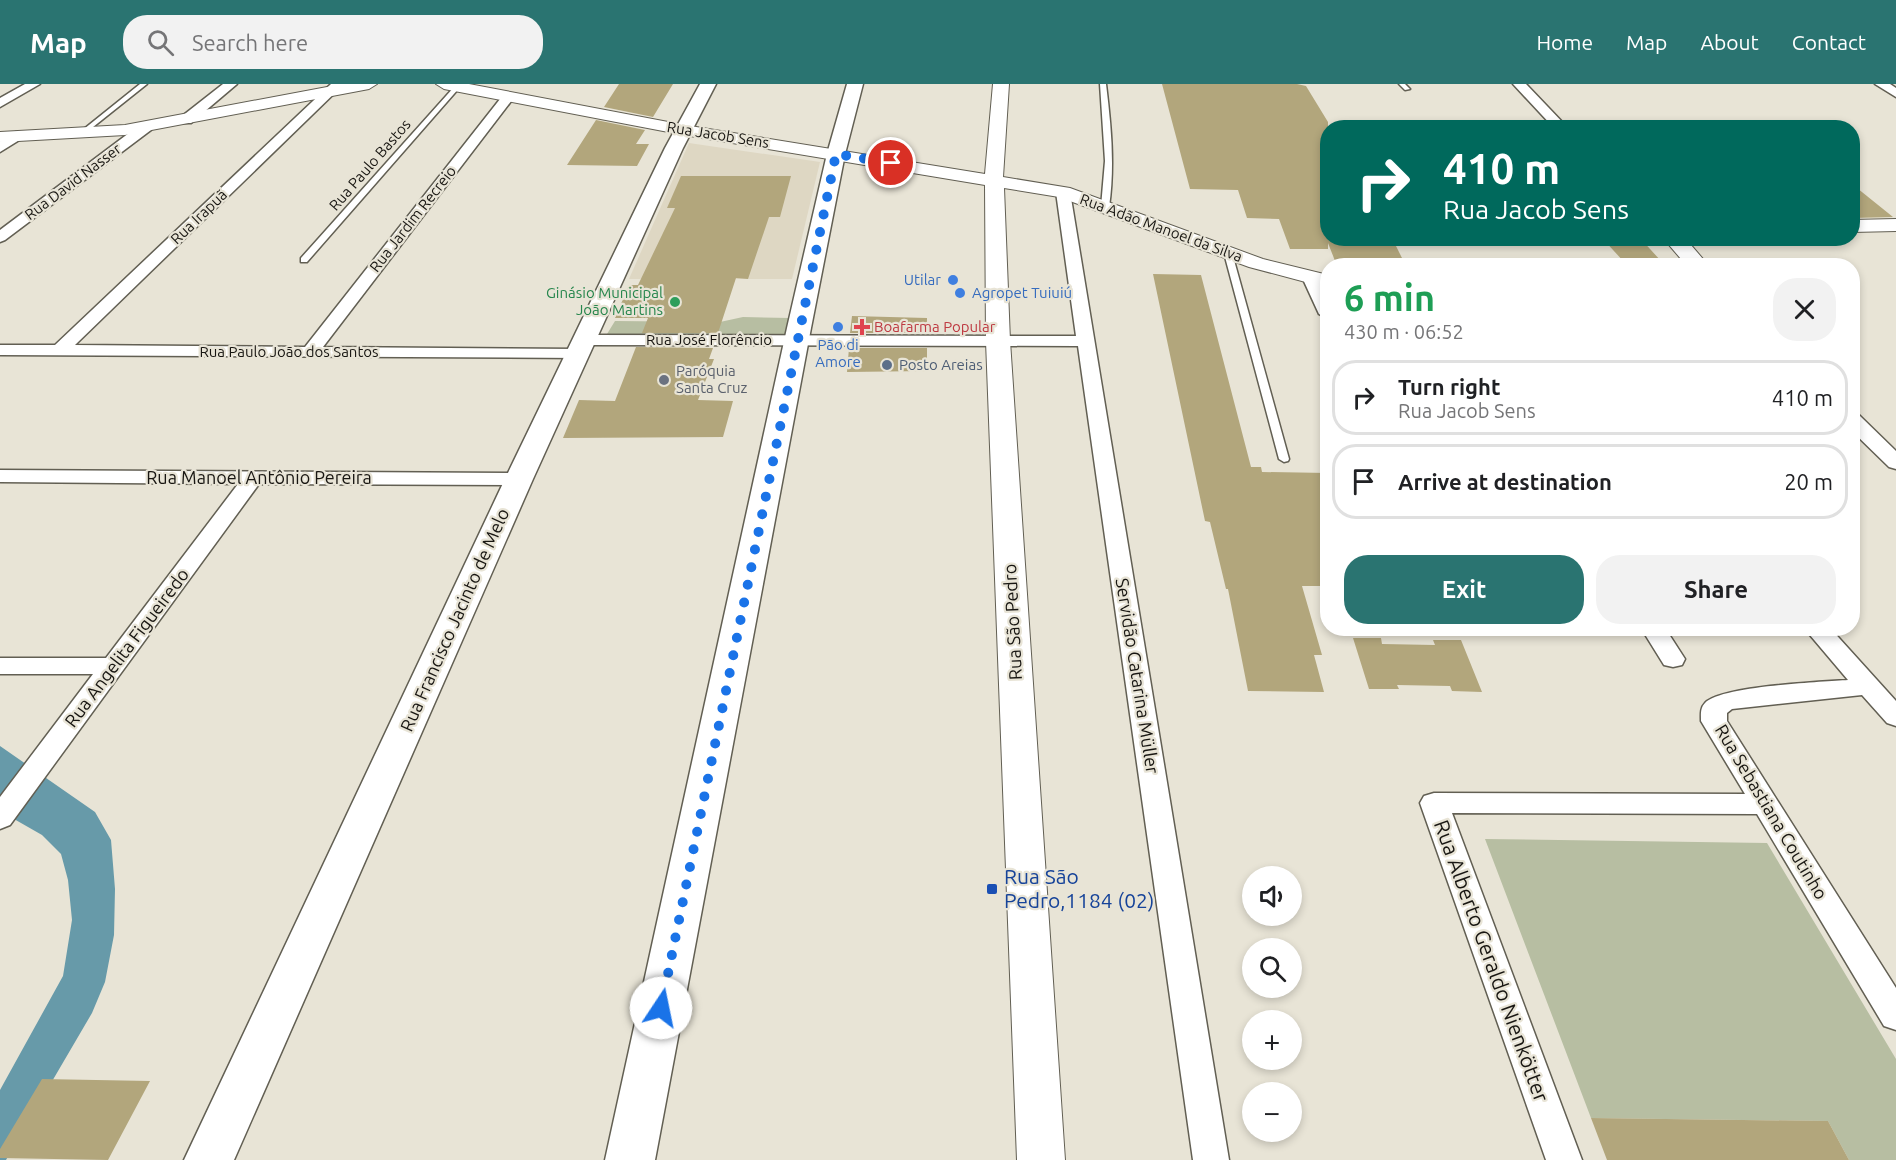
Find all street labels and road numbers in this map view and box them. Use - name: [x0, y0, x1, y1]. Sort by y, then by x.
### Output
- street label: Rua Paulo Bastos: [325, 116, 414, 214]
- street label: Rua Jacob Sens: [666, 118, 770, 151]
- street label: Rua David Nasser: [21, 140, 124, 223]
- street label: Rua Jardim Recreio: [366, 162, 459, 275]
- street label: Rua Irapuã: [167, 186, 230, 248]
- street label: Rua Adão Manoel da Silva: [1078, 190, 1245, 265]
- street label: Rua José Florêncio: [646, 331, 772, 348]
- street label: Rua Paulo João dos Santos: [199, 343, 379, 360]
- street label: Rua Manoel Antônio Pereira: [146, 467, 372, 487]
- street label: Rua Francisco Jacinto de Melo: [396, 505, 512, 734]
- street label: Rua São Pedro: [999, 563, 1025, 681]
- street label: Rua Angelita Figueiredo: [60, 564, 192, 731]
- street label: Servidão Catarina Müller: [1113, 577, 1163, 775]
- street label: Rua Sebastiana Coutinho: [1712, 720, 1832, 903]
- street label: Rua Alberto Geraldo Nienkötter: [1430, 816, 1554, 1105]

